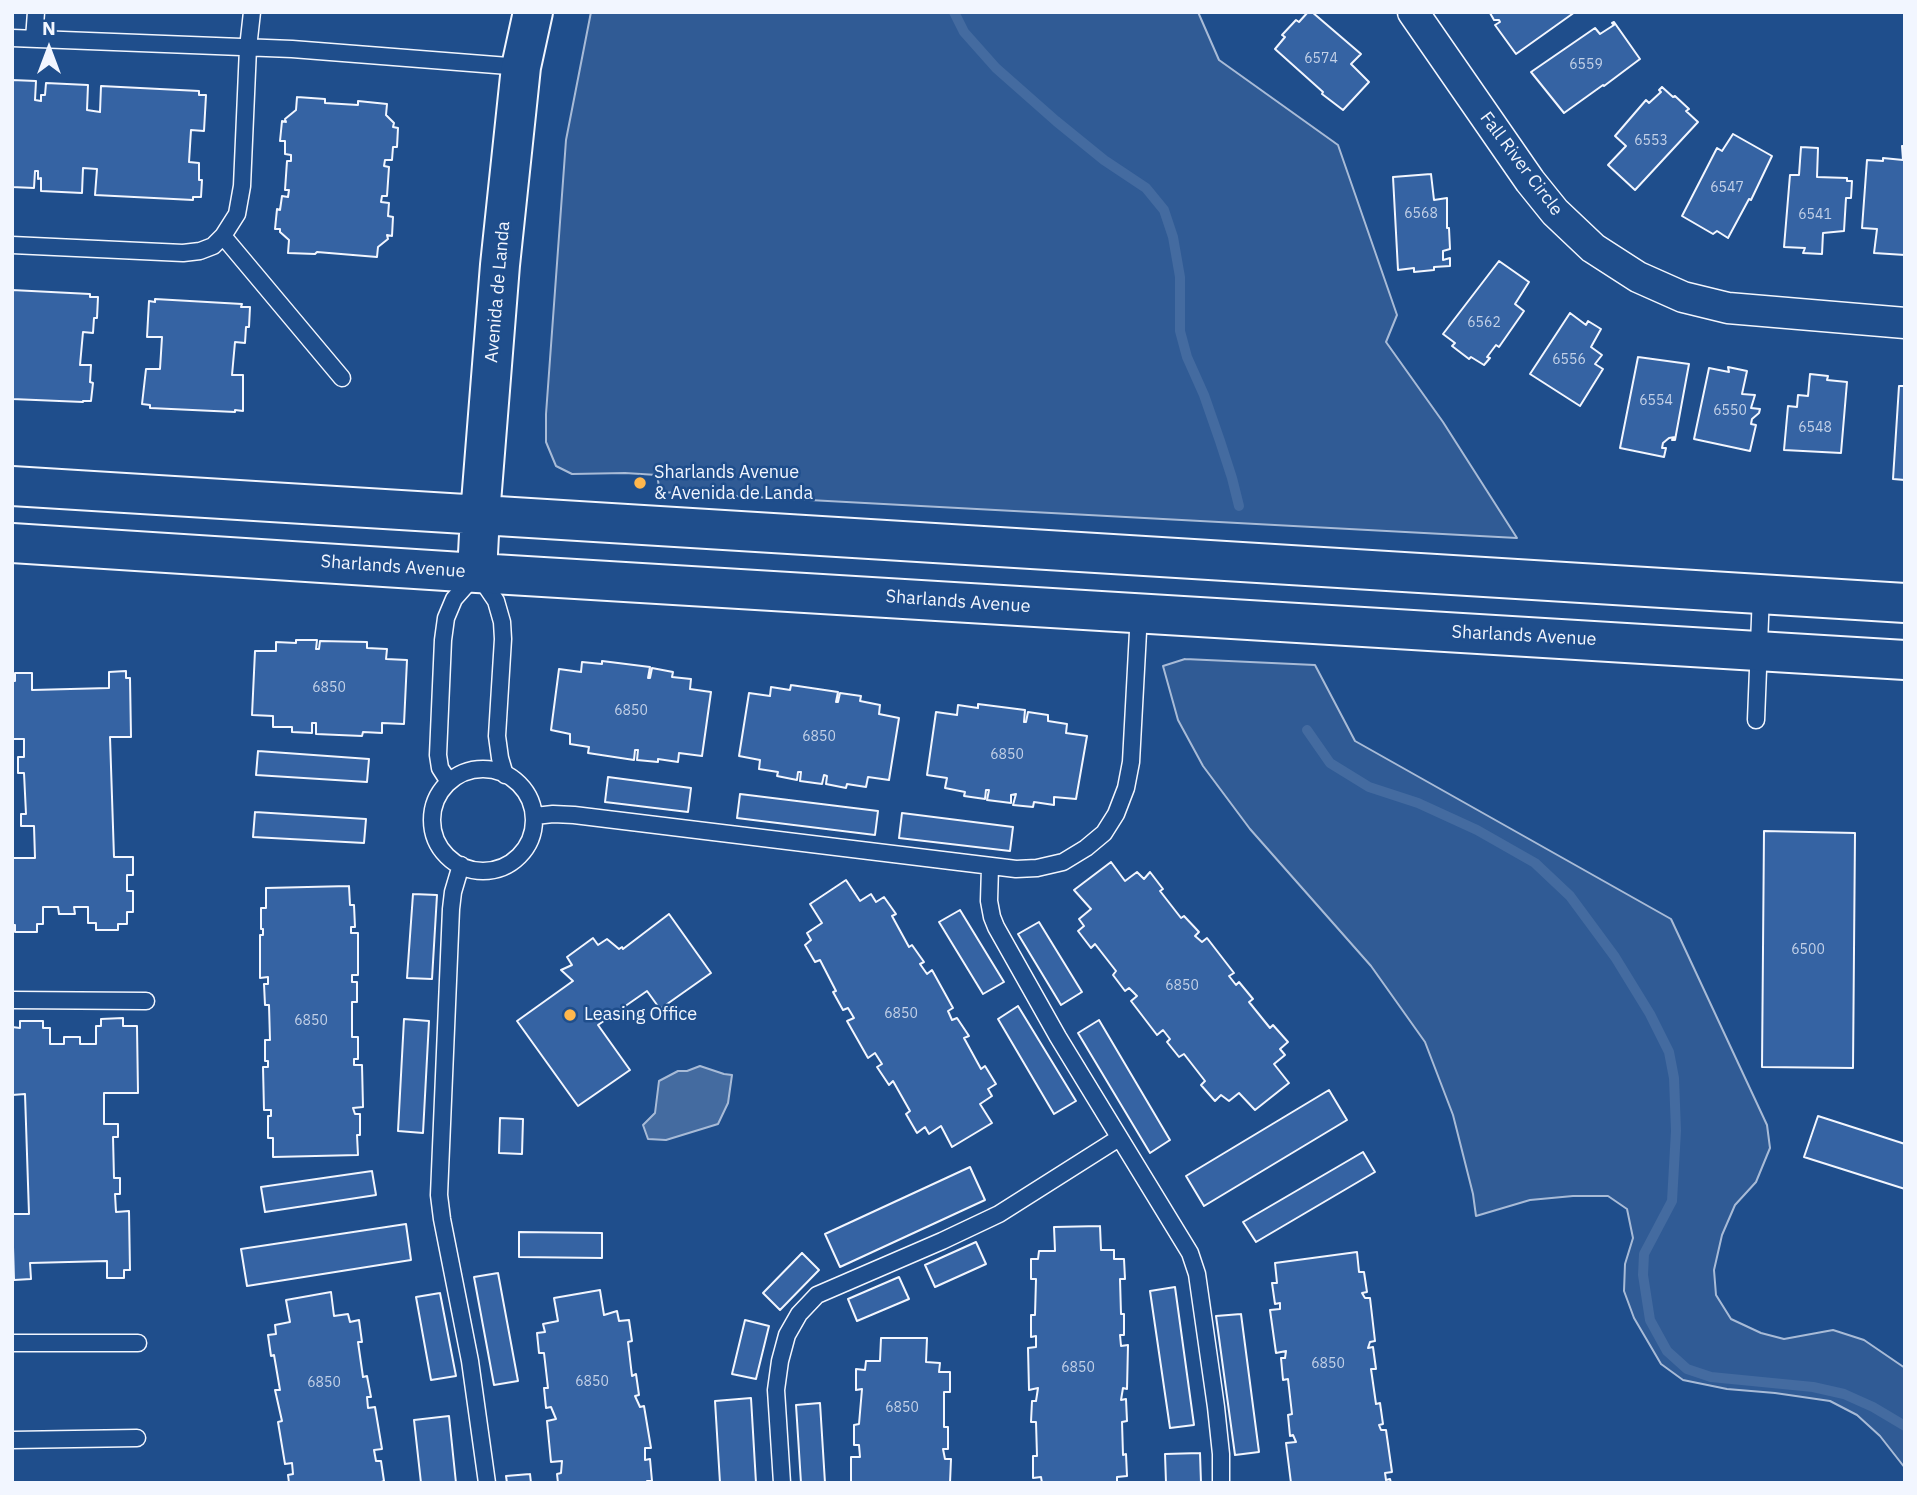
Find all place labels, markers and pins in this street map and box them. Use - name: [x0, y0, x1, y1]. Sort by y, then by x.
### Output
- place label: Sharlands Avenue & Avenida de Landa: [654, 462, 813, 504]
- marker: Sharlands Avenue & Avenida de Landa: [632, 475, 648, 491]
- place label: Leasing Office: [584, 1004, 697, 1026]
- marker: Leasing Office: [562, 1007, 578, 1023]

